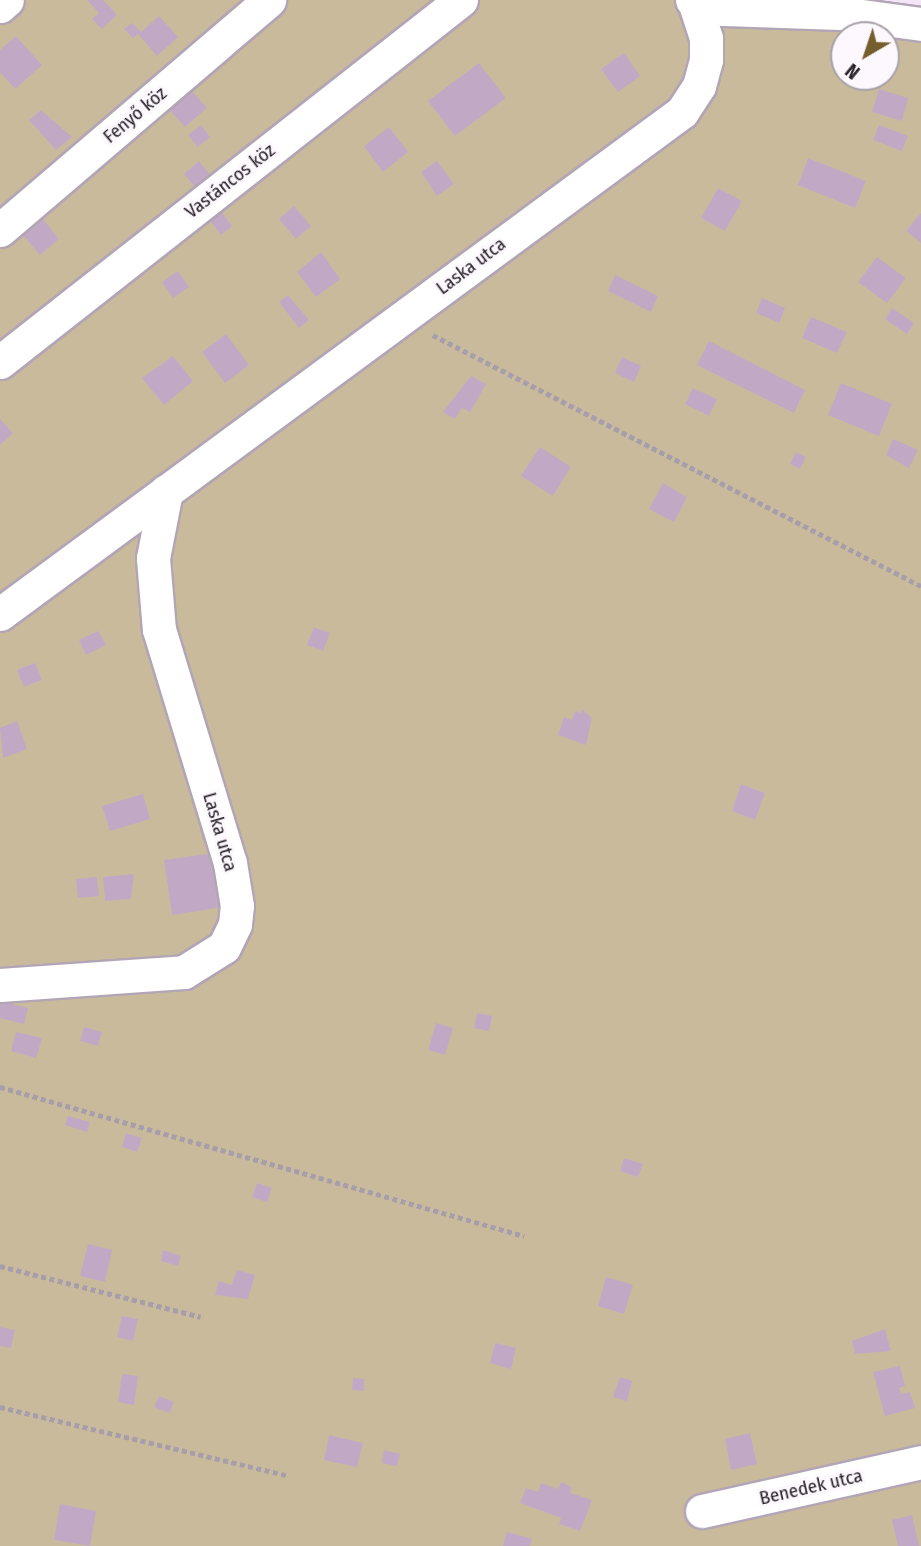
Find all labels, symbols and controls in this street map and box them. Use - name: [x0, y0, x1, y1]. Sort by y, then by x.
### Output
- north arrow: [830, 21, 900, 91]
- text: N: [841, 59, 864, 84]
- street label: Fenyő köz: [99, 82, 171, 148]
- street label: Vastáncos köz: [180, 139, 280, 223]
- street label: Laska utca: [432, 233, 510, 299]
- street label: Laska utca: [198, 790, 242, 874]
- street label: Benedek utca: [757, 1464, 865, 1510]

